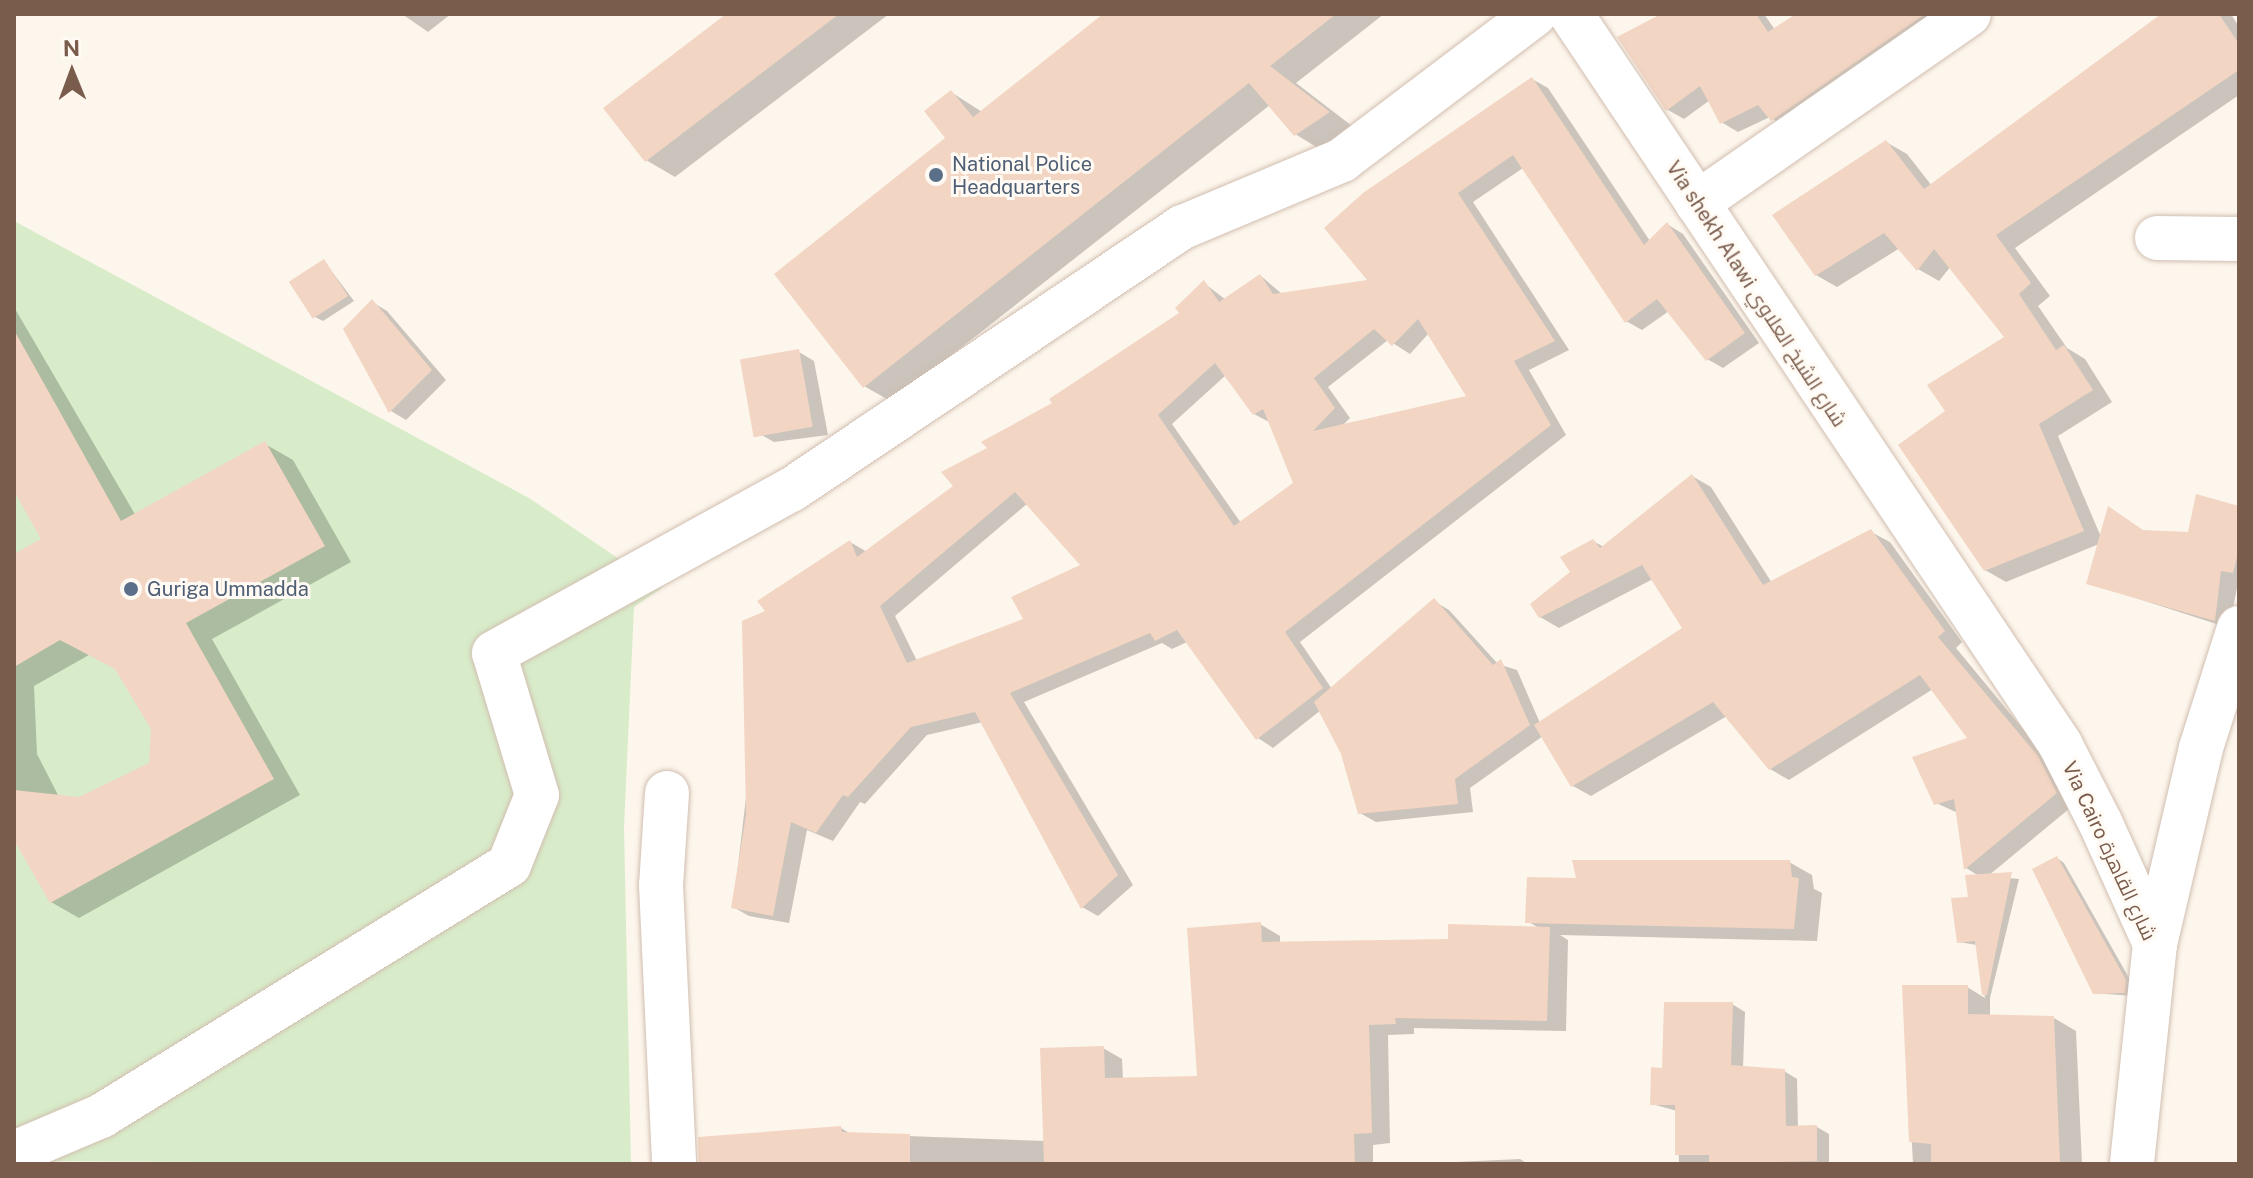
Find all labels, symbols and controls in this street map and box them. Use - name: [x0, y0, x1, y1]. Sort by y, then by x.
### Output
- north arrow: [32, 32, 112, 112]
- text: N: [63, 35, 80, 61]
- place label: National Police Headquarters: [952, 152, 1092, 199]
- street label: Via shekh Alawi شارع الشيخ العلاوي: [1661, 157, 1851, 431]
- marker: National Police Headquarters: [927, 166, 945, 184]
- place label: Guriga Ummadda: [147, 577, 309, 601]
- marker: Guriga Ummadda: [122, 580, 140, 598]
- street label: Via Cairo شارع القاهرة: [2057, 758, 2161, 944]

